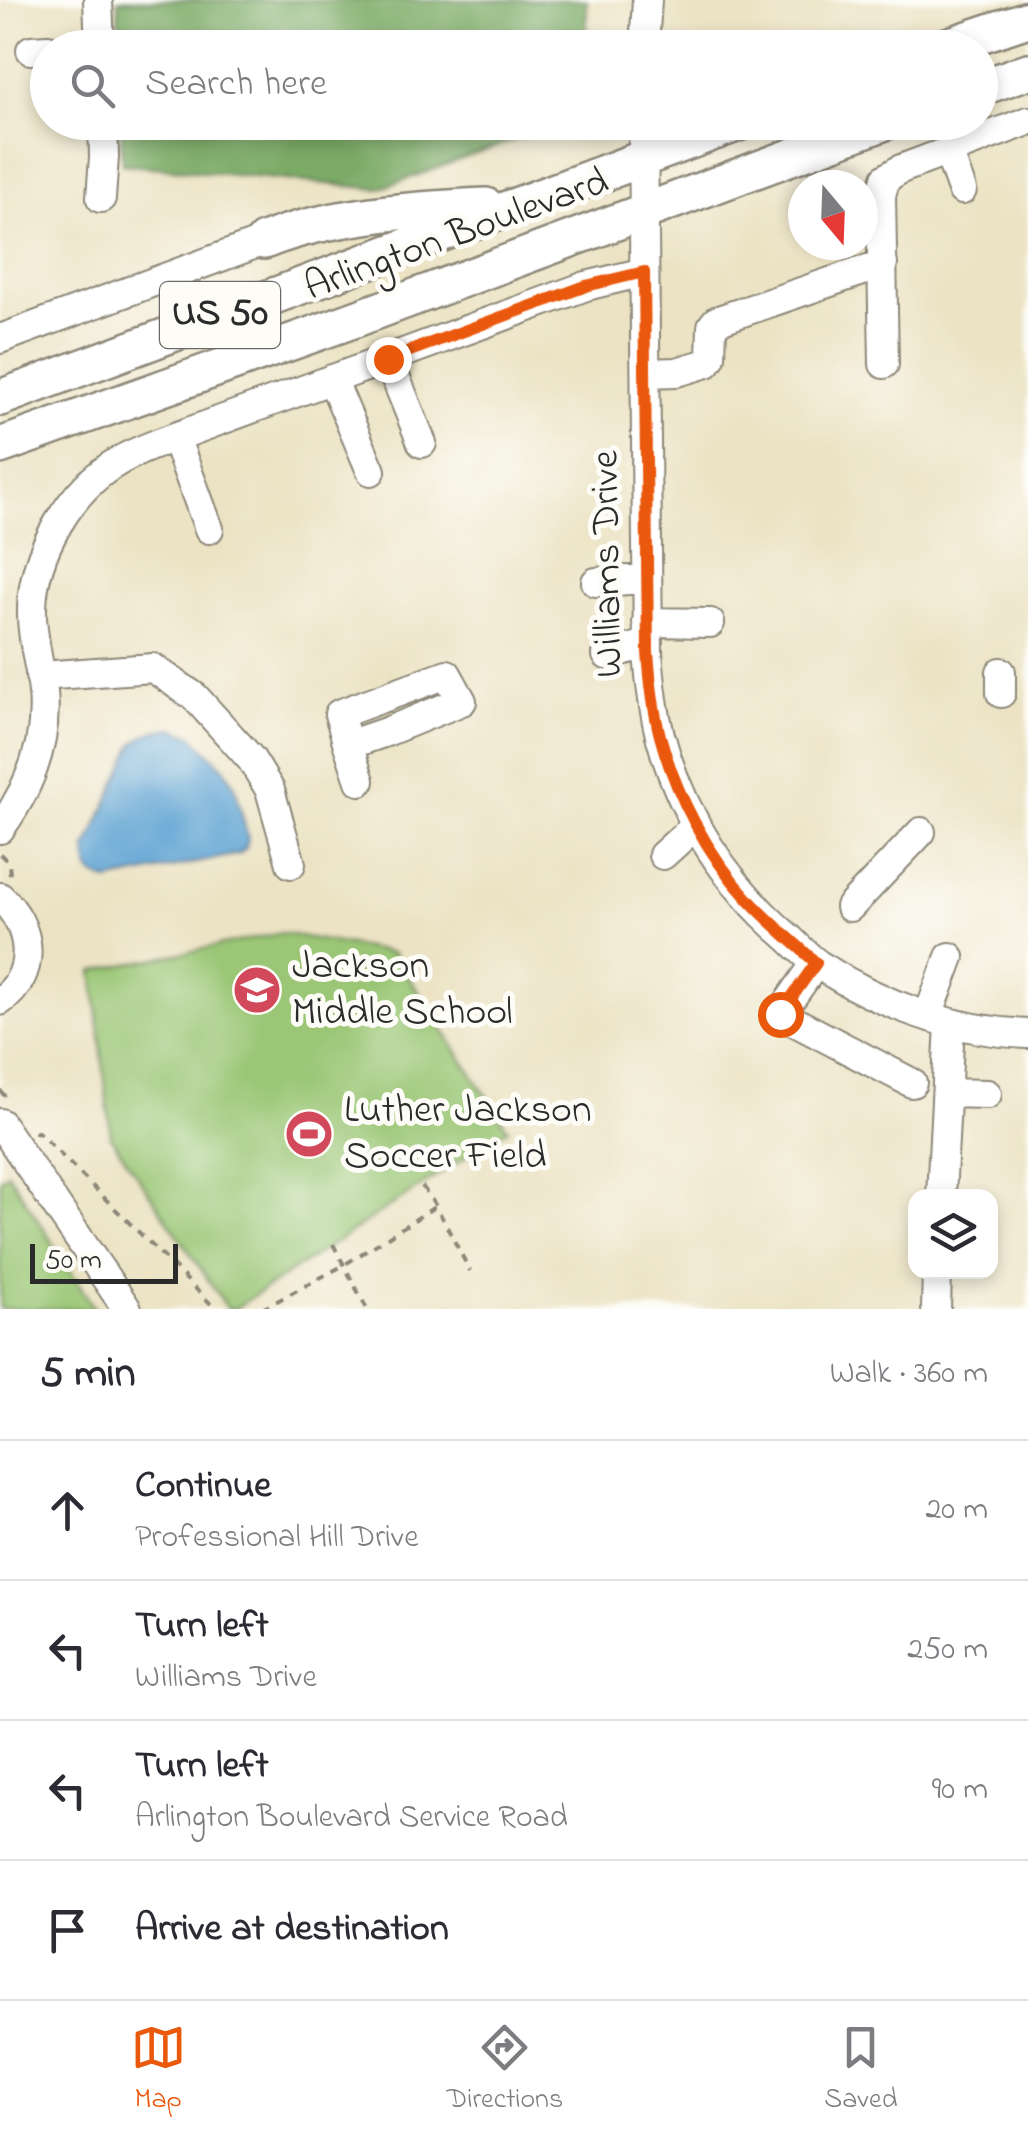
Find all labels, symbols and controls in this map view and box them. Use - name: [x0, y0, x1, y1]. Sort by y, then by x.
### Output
- search box: [30, 30, 998, 140]
- text: Search here: [145, 57, 327, 113]
- icon: search: [65, 58, 120, 113]
- street label: Arlington Boulevard: [297, 154, 617, 318]
- north arrow: [788, 170, 878, 260]
- road number: US 50: [160, 282, 280, 348]
- route end: [366, 337, 412, 383]
- street label: Williams Drive: [578, 450, 640, 678]
- place label: Jackson Middle School: [292, 938, 513, 1043]
- school or university icon: Jackson Middle School: [231, 964, 283, 1016]
- route start: [758, 992, 804, 1038]
- place label: Luther Jackson Soccer Field: [344, 1082, 592, 1187]
- sports icon: Luther Jackson Soccer Field: [283, 1108, 335, 1160]
- map controls: [908, 1189, 998, 1279]
- button: layers: [908, 1189, 998, 1279]
- scale bar: [30, 1239, 178, 1284]
- text: 50 m: [45, 1241, 102, 1282]
- text: 5 min: [40, 1344, 135, 1405]
- text: Walk · 360 m: [830, 1351, 988, 1398]
- text: Continue: [135, 1459, 271, 1515]
- icon: ahead: [40, 1483, 95, 1538]
- text: 20 m: [925, 1487, 988, 1534]
- text: Professional Hill Drive: [135, 1515, 419, 1562]
- text: Turn left: [135, 1599, 268, 1655]
- icon: left: [40, 1623, 95, 1678]
- text: 250 m: [907, 1627, 988, 1674]
- text: Williams Drive: [135, 1655, 317, 1702]
- text: Turn left: [135, 1739, 268, 1795]
- icon: left: [40, 1763, 95, 1818]
- text: 90 m: [932, 1767, 988, 1814]
- text: Arlington Boulevard Service Road: [135, 1795, 568, 1842]
- text: Arrive at destination: [135, 1902, 449, 1958]
- icon: arrive: [40, 1903, 95, 1958]
- tab: Map: [131, 2020, 186, 2121]
- tab: Directions: [447, 2020, 563, 2121]
- tab: Saved: [824, 2020, 897, 2121]

